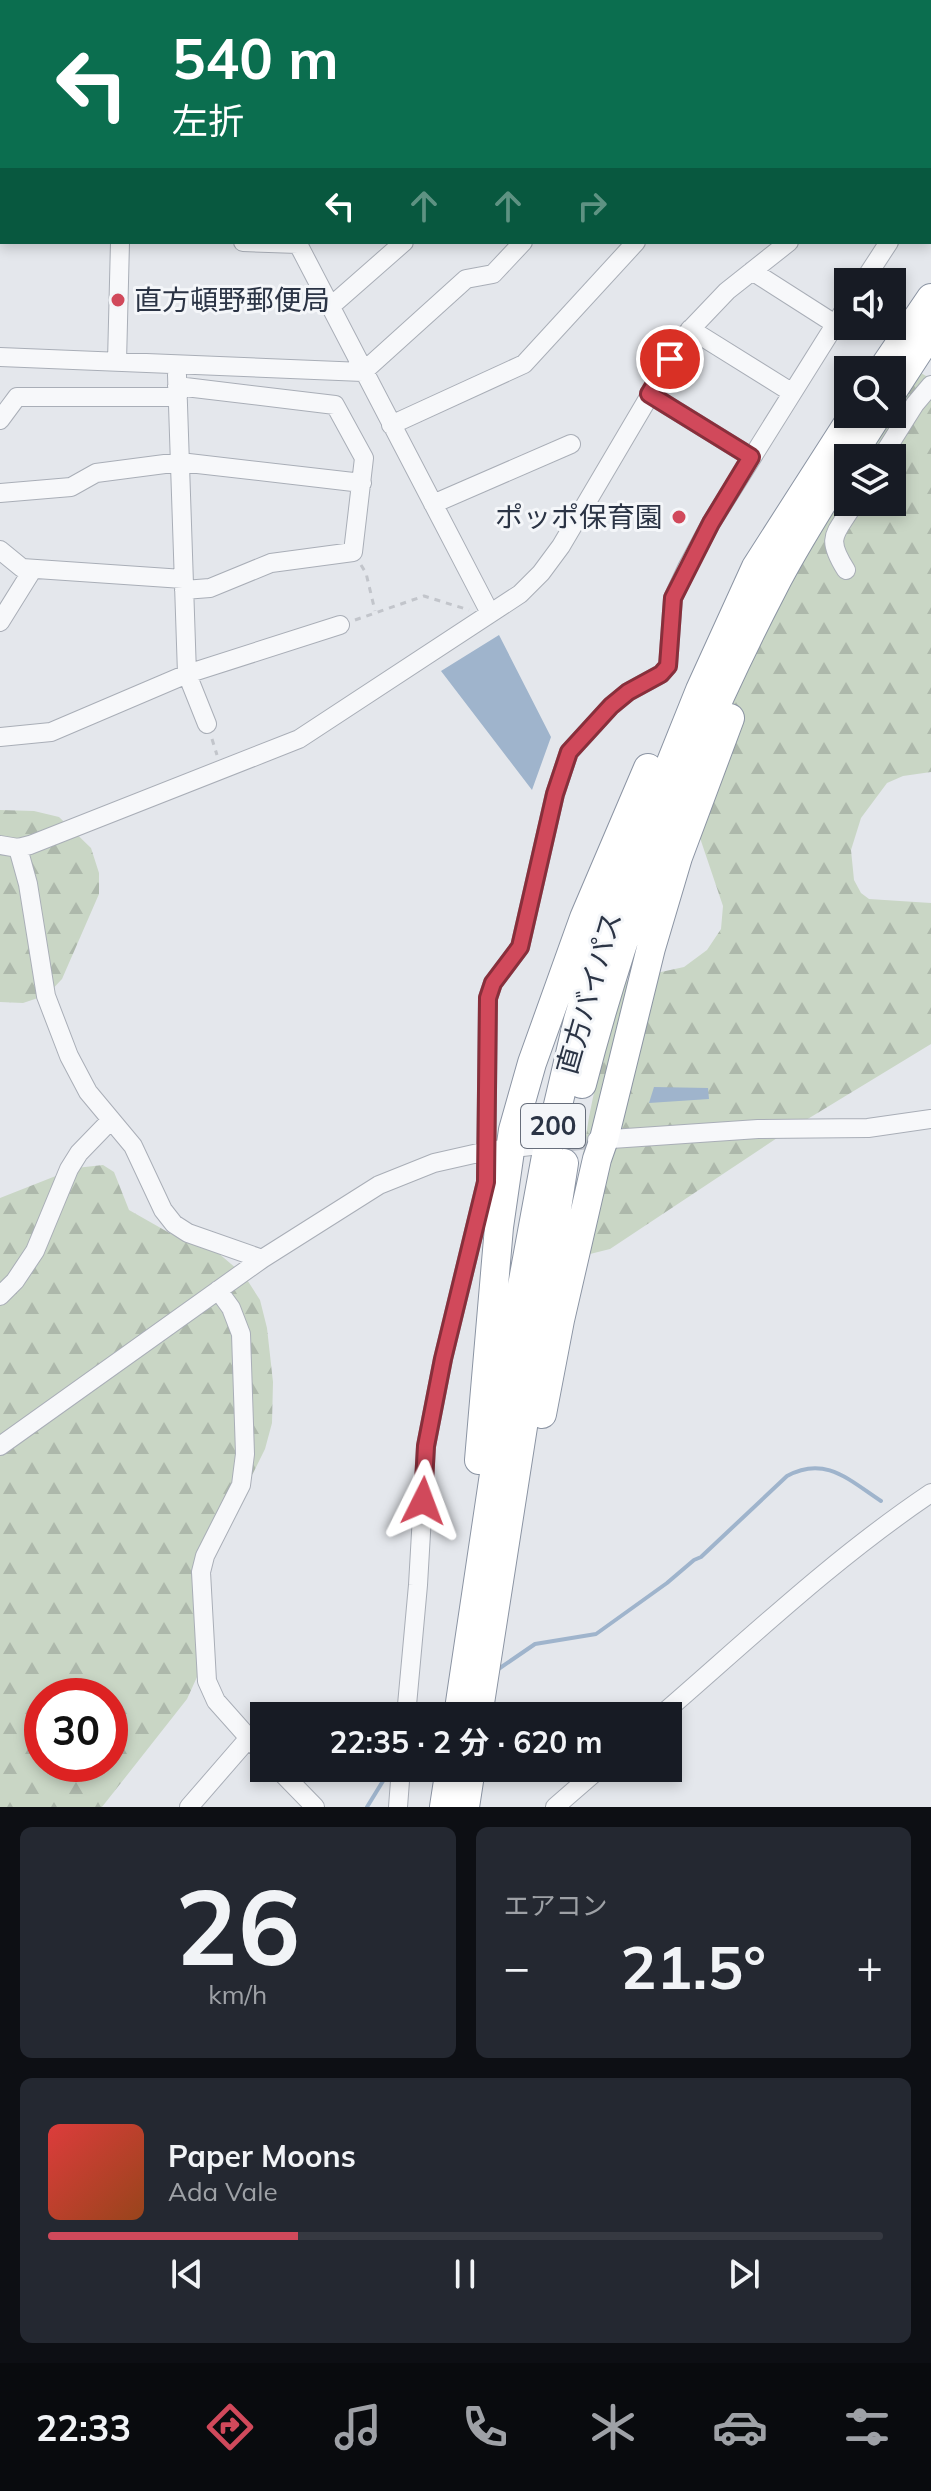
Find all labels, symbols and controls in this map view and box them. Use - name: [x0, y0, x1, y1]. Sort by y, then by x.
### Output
- text: 540 m: [172, 23, 339, 93]
- icon: left: [40, 32, 144, 136]
- text: 左折: [172, 98, 244, 143]
- icon: left: [318, 184, 362, 228]
- icon: ahead: [402, 184, 446, 228]
- icon: ahead: [486, 184, 530, 228]
- icon: right: [570, 184, 614, 228]
- map controls: [834, 268, 906, 516]
- button: sound: [834, 268, 906, 340]
- place label: 直方頓野郵便局: [134, 282, 330, 317]
- marker: 直方頓野郵便局: [109, 291, 127, 309]
- pin: [636, 325, 704, 393]
- icon: arrive: [648, 337, 692, 381]
- button: search: [834, 356, 906, 428]
- button: layers: [834, 444, 906, 516]
- place label: ポッポ保育園: [495, 499, 663, 534]
- marker: ポッポ保育園: [670, 508, 688, 526]
- street label: 直方バイパス: [549, 908, 628, 1078]
- road number: 200: [521, 1104, 585, 1148]
- position arrow: [381, 1459, 465, 1543]
- speed limit sign: 30: [24, 1678, 128, 1782]
- text: 22:35 · 2 分 · 620 m: [330, 1723, 602, 1761]
- text: 26: [175, 1860, 300, 1991]
- text: エアコン: [504, 1889, 608, 1922]
- text: 21.5°: [620, 1929, 766, 2004]
- text: −: [504, 1939, 530, 1994]
- text: +: [857, 1939, 883, 1994]
- text: km/h: [208, 1978, 267, 2011]
- text: Paper Moons: [168, 2137, 356, 2175]
- text: Ada Vale: [168, 2175, 278, 2208]
- icon: previous: [165, 2252, 209, 2296]
- icon: pause: [443, 2252, 487, 2296]
- icon: next: [722, 2252, 766, 2296]
- icon: directions: [202, 2399, 258, 2455]
- icon: music: [330, 2399, 386, 2455]
- icon: phone: [457, 2399, 513, 2455]
- icon: climate: [585, 2399, 641, 2455]
- icon: car: [712, 2399, 768, 2455]
- icon: filters: [839, 2399, 895, 2455]
- text: 22:33: [36, 2405, 131, 2450]

